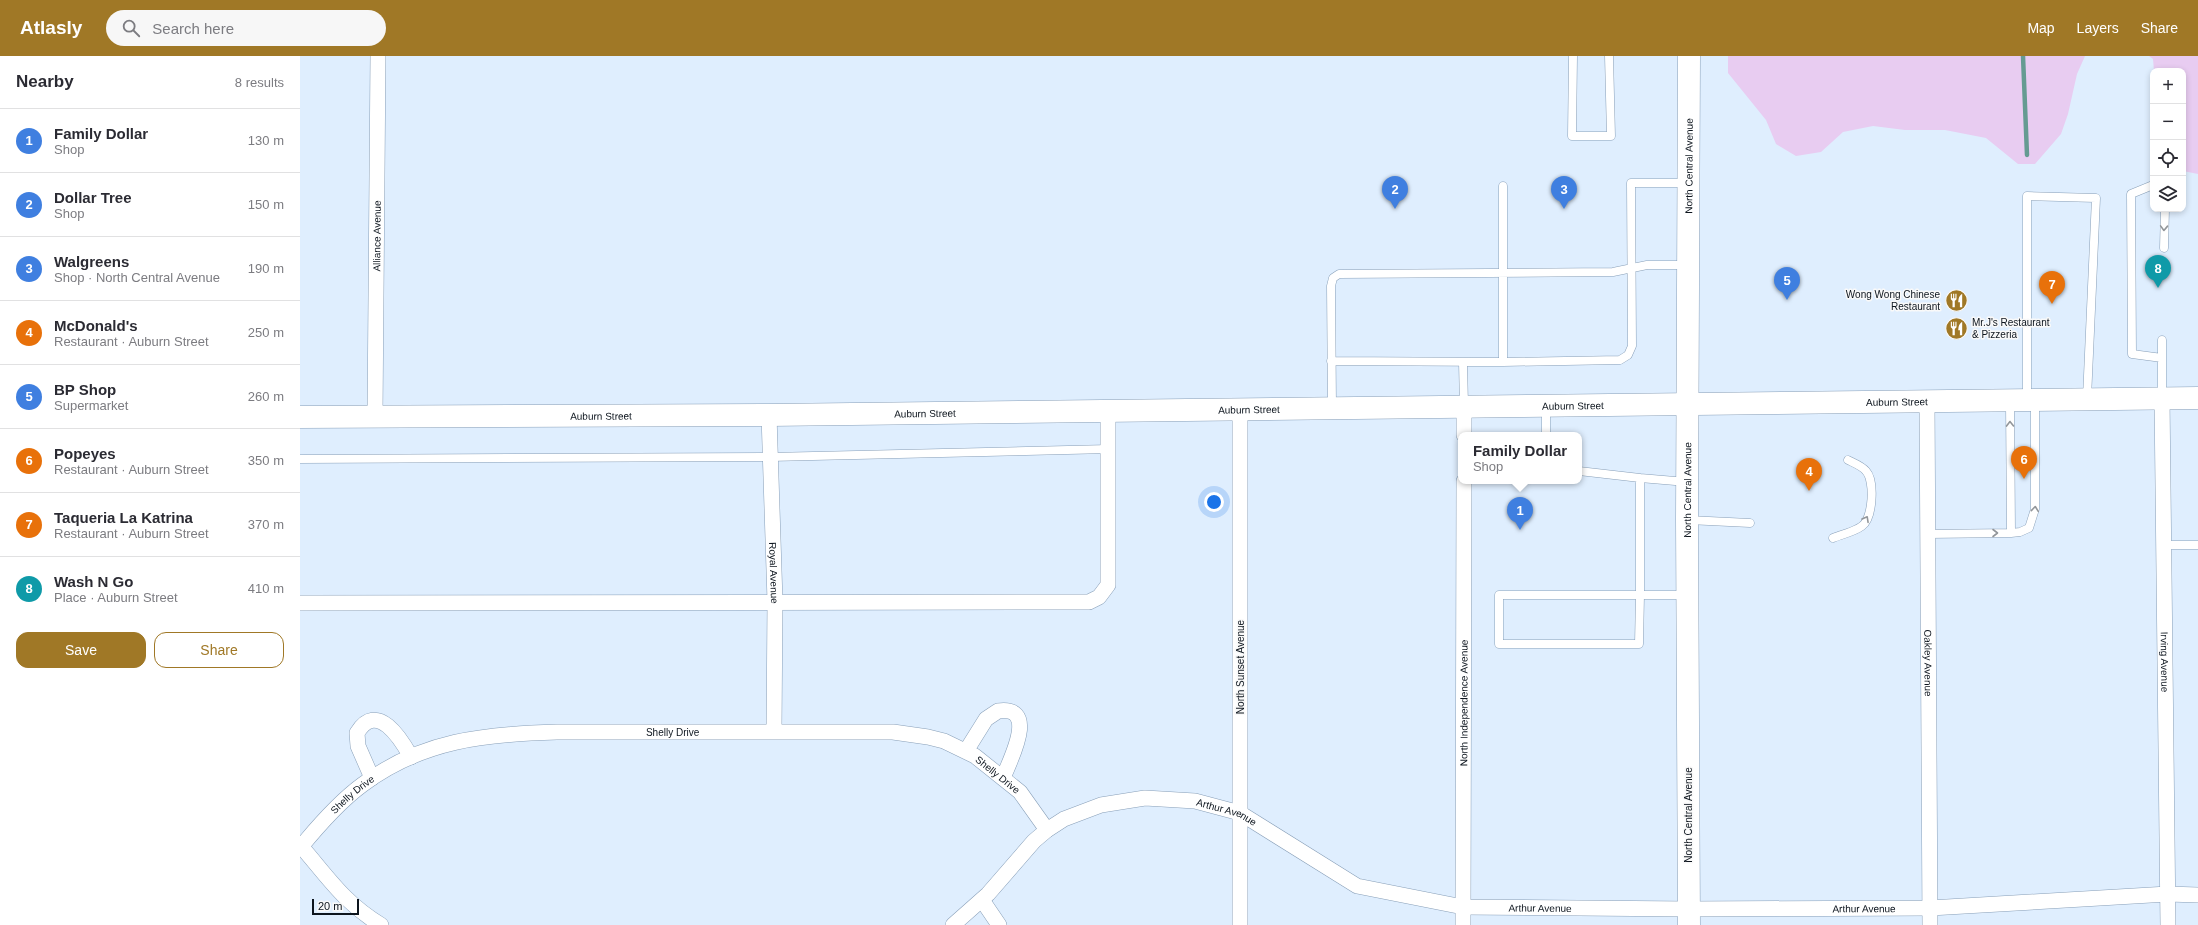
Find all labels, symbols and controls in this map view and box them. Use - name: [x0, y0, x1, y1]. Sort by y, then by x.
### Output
- search box: [106, 10, 386, 46]
- text: Atlasly: [20, 17, 82, 38]
- icon: search: [120, 17, 142, 39]
- text: Search here: [152, 20, 234, 37]
- text: Map: [2027, 20, 2055, 36]
- text: Layers: [2077, 20, 2119, 36]
- text: Share: [2141, 20, 2178, 36]
- map controls: [2150, 68, 2186, 212]
- button: +: [2150, 68, 2186, 104]
- text: Nearby: [16, 72, 74, 91]
- text: 8 results: [235, 75, 284, 90]
- button: −: [2150, 104, 2186, 140]
- street label: North Central Avenue: [1683, 118, 1694, 214]
- text: Family Dollar: [54, 125, 148, 142]
- text: 1: [25, 133, 33, 148]
- text: 130 m: [248, 133, 284, 148]
- button: locate: [2150, 140, 2186, 176]
- text: Shop: [54, 142, 84, 157]
- pin: 2: [1382, 176, 1408, 209]
- pin: 3: [1551, 176, 1577, 209]
- button: layers: [2150, 176, 2186, 212]
- text: Dollar Tree: [54, 189, 132, 206]
- text: 2: [25, 197, 33, 212]
- text: 150 m: [248, 197, 284, 212]
- street label: Alliance Avenue: [371, 200, 382, 272]
- text: Shop: [54, 206, 84, 221]
- one-way arrow: [2160, 225, 2168, 231]
- text: Walgreens: [54, 253, 129, 270]
- pin: 8: [2145, 255, 2171, 288]
- text: 3: [25, 261, 33, 276]
- text: 190 m: [248, 261, 284, 276]
- pin: 5: [1774, 267, 1800, 300]
- text: Shop · North Central Avenue: [54, 270, 220, 285]
- pin: 7: [2039, 271, 2065, 304]
- restaurant icon: Wong Wong Chinese Restaurant: [1943, 287, 1969, 313]
- place label: Wong Wong Chinese Restaurant: [1846, 289, 1940, 312]
- restaurant icon: Mr.J's Restaurant & Pizzeria: [1944, 315, 1970, 341]
- text: McDonald's: [54, 317, 138, 334]
- place label: Mr.J's Restaurant & Pizzeria: [1972, 317, 2050, 340]
- text: 4: [25, 325, 33, 340]
- text: 250 m: [248, 325, 284, 340]
- text: Restaurant · Auburn Street: [54, 334, 209, 349]
- text: BP Shop: [54, 381, 116, 398]
- text: 5: [25, 389, 33, 404]
- text: 260 m: [248, 389, 284, 404]
- street label: Auburn Street: [1866, 396, 1928, 407]
- text: Supermarket: [54, 398, 128, 413]
- street label: Auburn Street: [1542, 400, 1604, 411]
- street label: Auburn Street: [1218, 403, 1280, 415]
- street label: Auburn Street: [894, 407, 956, 419]
- street label: Auburn Street: [570, 410, 632, 421]
- one-way arrow: [2006, 421, 2014, 427]
- popup: [1458, 432, 1582, 484]
- text: Family Dollar: [1473, 442, 1567, 459]
- street label: North Central Avenue: [1681, 442, 1693, 538]
- text: Popeyes: [54, 445, 116, 462]
- pin: 6: [2011, 446, 2037, 479]
- text: 6: [25, 453, 33, 468]
- text: 350 m: [248, 453, 284, 468]
- pin: 4: [1796, 458, 1822, 491]
- text: Shop: [1473, 459, 1503, 474]
- text: Restaurant · Auburn Street: [54, 462, 209, 477]
- your location: [1204, 492, 1224, 512]
- pin: 1: [1507, 497, 1533, 530]
- one-way arrow: [2030, 506, 2039, 512]
- text: Taqueria La Katrina: [54, 509, 193, 526]
- one-way arrow: [1861, 516, 1869, 523]
- text: 7: [25, 517, 33, 532]
- text: 370 m: [248, 517, 284, 532]
- text: Restaurant · Auburn Street: [54, 526, 209, 541]
- one-way arrow: [1992, 529, 1998, 537]
- street label: Royal Avenue: [768, 542, 781, 604]
- text: Wash N Go: [54, 573, 133, 590]
- text: 8: [25, 581, 33, 596]
- text: 410 m: [248, 581, 284, 596]
- text: Place · Auburn Street: [54, 590, 178, 605]
- street label: North Sunset Avenue: [1235, 619, 1246, 714]
- street label: Oakley Avenue: [1923, 629, 1934, 697]
- button: Save: [16, 632, 146, 668]
- button: Share: [154, 632, 284, 668]
- street label: Irving Avenue: [2159, 632, 2171, 693]
- street label: North Independence Avenue: [1458, 639, 1469, 766]
- street label: Shelly Drive: [646, 727, 700, 738]
- street label: Shelly Drive: [974, 753, 1023, 796]
- street label: North Central Avenue: [1683, 767, 1694, 863]
- street label: Shelly Drive: [328, 773, 376, 816]
- street label: Arthur Avenue: [1195, 796, 1259, 828]
- scale bar: [312, 897, 359, 916]
- text: 20 m: [318, 900, 342, 912]
- street label: Arthur Avenue: [1508, 902, 1572, 913]
- street label: Arthur Avenue: [1832, 903, 1896, 914]

